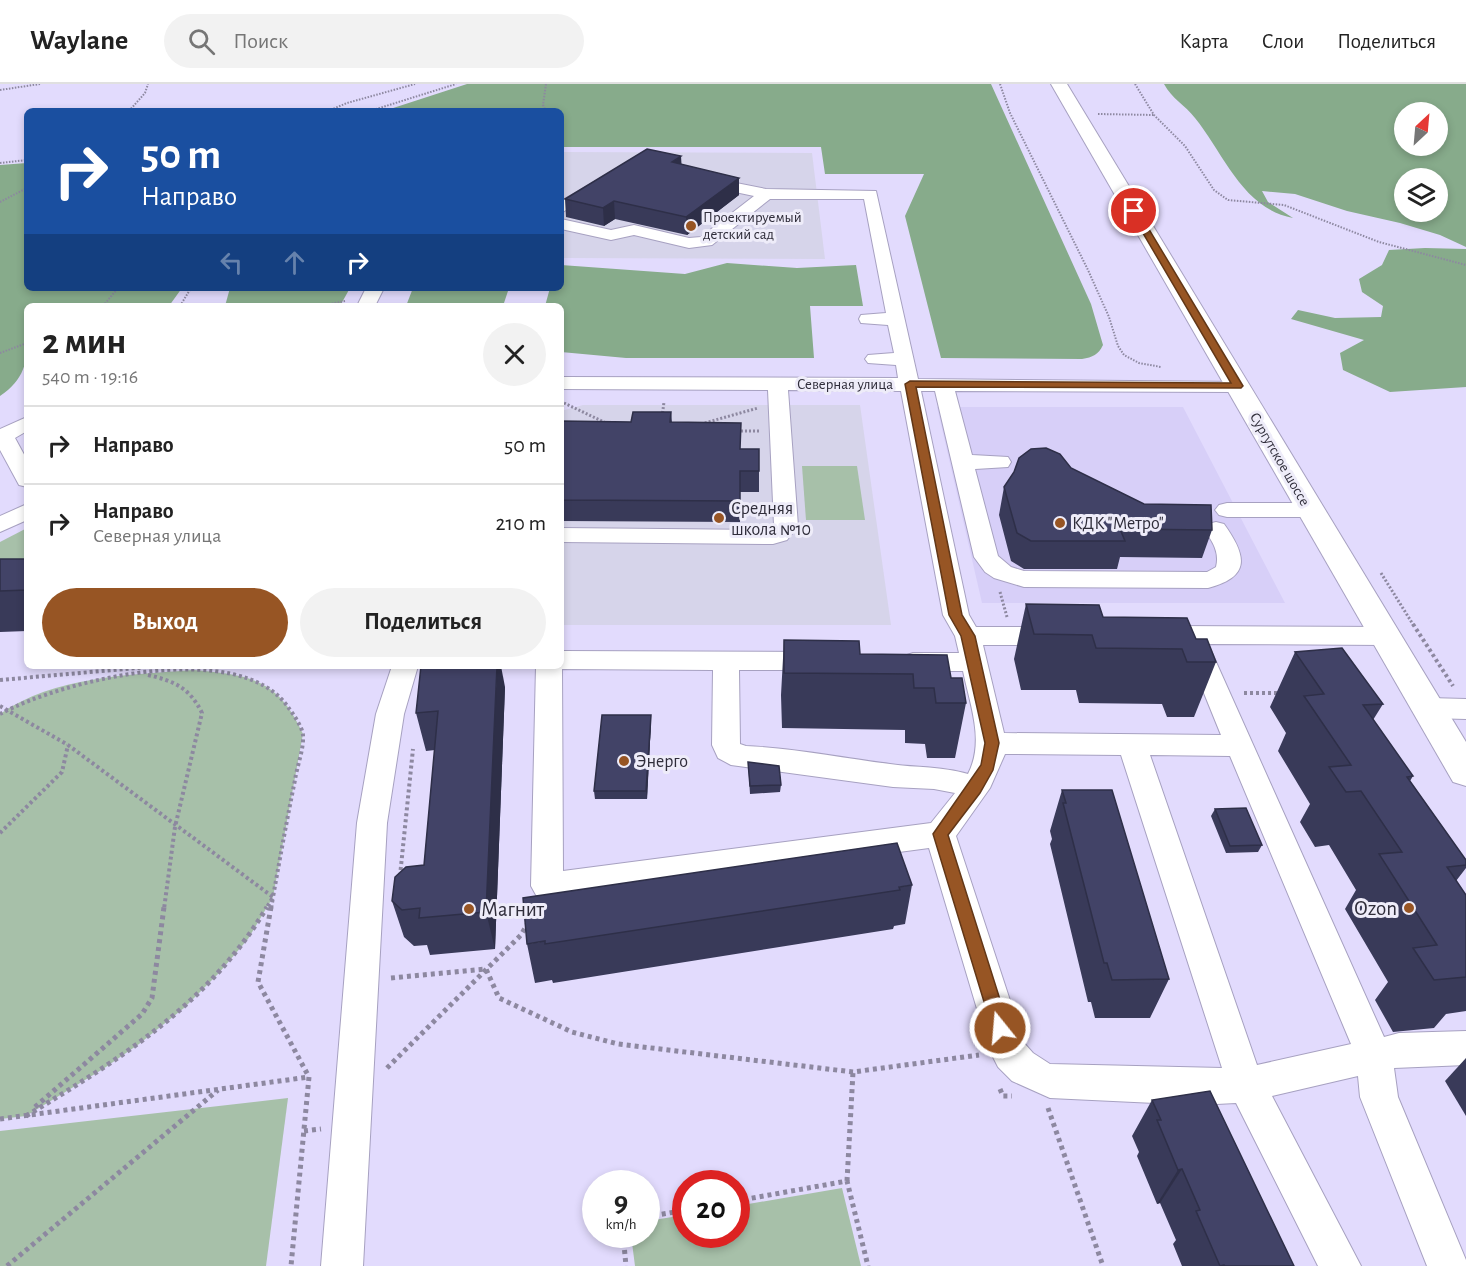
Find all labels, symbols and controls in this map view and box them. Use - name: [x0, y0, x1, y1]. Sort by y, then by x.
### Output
- search box: [164, 14, 584, 68]
- icon: search: [185, 25, 218, 58]
- text: Waylane: [30, 27, 128, 55]
- text: Поиск: [233, 30, 288, 52]
- text: Карта: [1179, 31, 1229, 52]
- text: Слои: [1262, 31, 1304, 52]
- text: Поделиться: [1337, 31, 1436, 52]
- north arrow: [1394, 102, 1448, 156]
- map controls: [1394, 102, 1448, 222]
- icon: right: [42, 132, 120, 210]
- text: 50 m: [141, 134, 221, 176]
- button: layers: [1394, 168, 1448, 222]
- text: Направо: [141, 183, 237, 210]
- pin: [1108, 185, 1159, 236]
- icon: arrive: [1117, 194, 1150, 227]
- place label: Проектируемый детский сад: [703, 210, 802, 242]
- marker: Проектируемый детский сад: [684, 219, 698, 233]
- icon: left: [215, 246, 248, 279]
- icon: ahead: [278, 246, 311, 279]
- icon: right: [341, 246, 374, 279]
- button: close: [483, 323, 546, 386]
- text: 2 мин: [42, 324, 126, 360]
- text: 540 m · 19:16: [42, 367, 138, 387]
- street label: Северная улица: [797, 377, 893, 392]
- street label: Сургутское шоссе: [1247, 410, 1312, 509]
- icon: right: [42, 429, 75, 462]
- text: Направо: [93, 434, 174, 456]
- text: 50 m: [504, 434, 546, 456]
- text: Направо: [93, 500, 174, 522]
- place label: Средняя школа №10: [731, 500, 811, 539]
- icon: right: [42, 507, 75, 540]
- marker: Средняя школа №10: [712, 511, 726, 525]
- text: 210 m: [496, 512, 546, 534]
- place label: КДК "Метро": [1072, 515, 1164, 533]
- marker: КДК "Метро": [1053, 516, 1067, 530]
- text: Северная улица: [93, 526, 221, 546]
- button: Выход: [42, 588, 288, 657]
- button: Поделиться: [300, 588, 546, 657]
- place label: Энерго: [636, 753, 688, 771]
- marker: Энерго: [617, 754, 631, 768]
- place label: Ozon: [1354, 898, 1397, 919]
- place label: Магнит: [481, 899, 545, 920]
- marker: Ozon: [1402, 901, 1416, 915]
- marker: Магнит: [462, 902, 476, 916]
- position arrow: [968, 996, 1032, 1060]
- speed limit sign: 20: [672, 1170, 750, 1248]
- text: 9: [614, 1187, 628, 1217]
- text: km/h: [606, 1217, 636, 1232]

